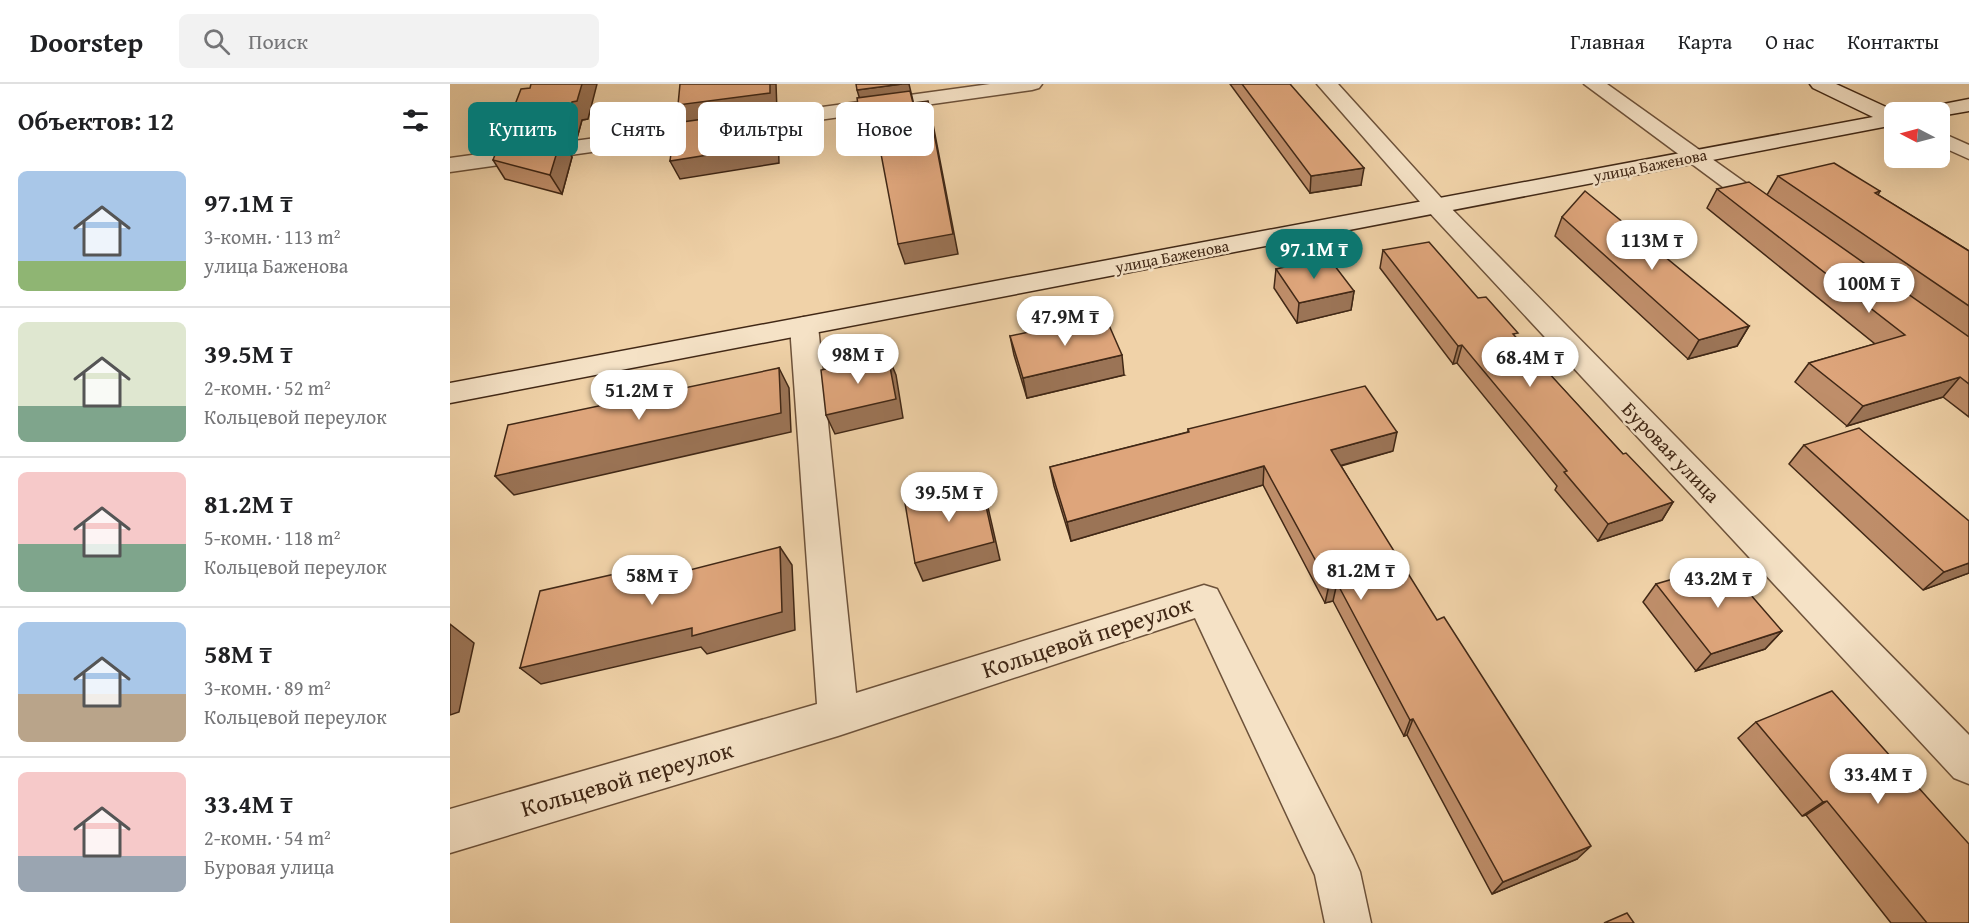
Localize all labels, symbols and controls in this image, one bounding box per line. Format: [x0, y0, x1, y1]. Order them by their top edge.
search box [179, 14, 599, 68]
text: Doorstep [30, 21, 143, 62]
icon: search [200, 25, 233, 58]
text: Поиск [248, 25, 308, 57]
text: Главная [1570, 26, 1645, 57]
text: Карта [1678, 26, 1732, 57]
text: О нас [1765, 26, 1814, 57]
text: Контакты [1847, 26, 1939, 57]
text: Объектов: 12 [18, 101, 174, 140]
chip: Купить [468, 102, 578, 156]
chip: Снять [590, 102, 686, 156]
chip: Фильтры [698, 102, 824, 156]
chip: Новое [836, 102, 934, 156]
north arrow [1884, 102, 1950, 168]
map controls [1884, 102, 1950, 168]
icon: filters [399, 104, 432, 137]
street label: улица Баженова [1590, 142, 1709, 188]
text: 97.1M ₸ [204, 183, 293, 222]
icon: home [66, 195, 138, 267]
pin: 113M ₸ [1603, 220, 1701, 271]
text: 3-комн. · 113 m² [204, 222, 340, 251]
text: 113M ₸ [1620, 225, 1684, 254]
pin: 97.1M ₸ [1259, 229, 1369, 280]
street label: улица Баженова [1112, 233, 1231, 279]
text: 97.1M ₸ [1280, 234, 1348, 263]
text: улица Баженова [204, 251, 348, 280]
pin: 100M ₸ [1820, 263, 1918, 314]
text: 100M ₸ [1837, 268, 1901, 297]
pin: 47.9M ₸ [1010, 296, 1120, 347]
text: 47.9M ₸ [1031, 301, 1099, 330]
text: 39.5M ₸ [204, 334, 293, 373]
pin: 98M ₸ [816, 334, 900, 385]
pin: 68.4M ₸ [1475, 337, 1585, 388]
text: 98M ₸ [832, 339, 884, 368]
text: 68.4M ₸ [1496, 342, 1564, 371]
icon: home [66, 346, 138, 418]
pin: 51.2M ₸ [584, 370, 694, 421]
text: 2-комн. · 52 m² [204, 373, 331, 402]
text: 51.2M ₸ [605, 375, 673, 404]
street label: Буровая улица [1616, 395, 1727, 509]
text: Кольцевой переулок [204, 402, 387, 431]
pin: 39.5M ₸ [894, 472, 1004, 523]
text: 39.5M ₸ [915, 477, 983, 506]
text: 81.2M ₸ [204, 484, 293, 523]
icon: home [66, 496, 138, 568]
text: 5-комн. · 118 m² [204, 523, 340, 552]
pin: 81.2M ₸ [1306, 550, 1416, 601]
text: Кольцевой переулок [204, 552, 387, 581]
pin: 58M ₸ [610, 555, 694, 606]
text: 81.2M ₸ [1327, 555, 1395, 584]
pin: 43.2M ₸ [1663, 558, 1773, 609]
text: 58M ₸ [626, 560, 678, 589]
text: 43.2M ₸ [1684, 563, 1752, 592]
street label: Кольцевой переулок [977, 586, 1197, 687]
text: 58M ₸ [204, 634, 273, 673]
icon: home [66, 646, 138, 718]
text: 3-комн. · 89 m² [204, 673, 331, 702]
text: Кольцевой переулок [204, 702, 387, 731]
street label: Кольцевой переулок [517, 731, 737, 826]
pin: 33.4M ₸ [1823, 754, 1933, 805]
text: 33.4M ₸ [1844, 759, 1912, 788]
text: 33.4M ₸ [204, 784, 293, 823]
icon: home [66, 796, 138, 868]
text: 2-комн. · 54 m² [204, 823, 331, 852]
text: Буровая улица [204, 852, 334, 881]

